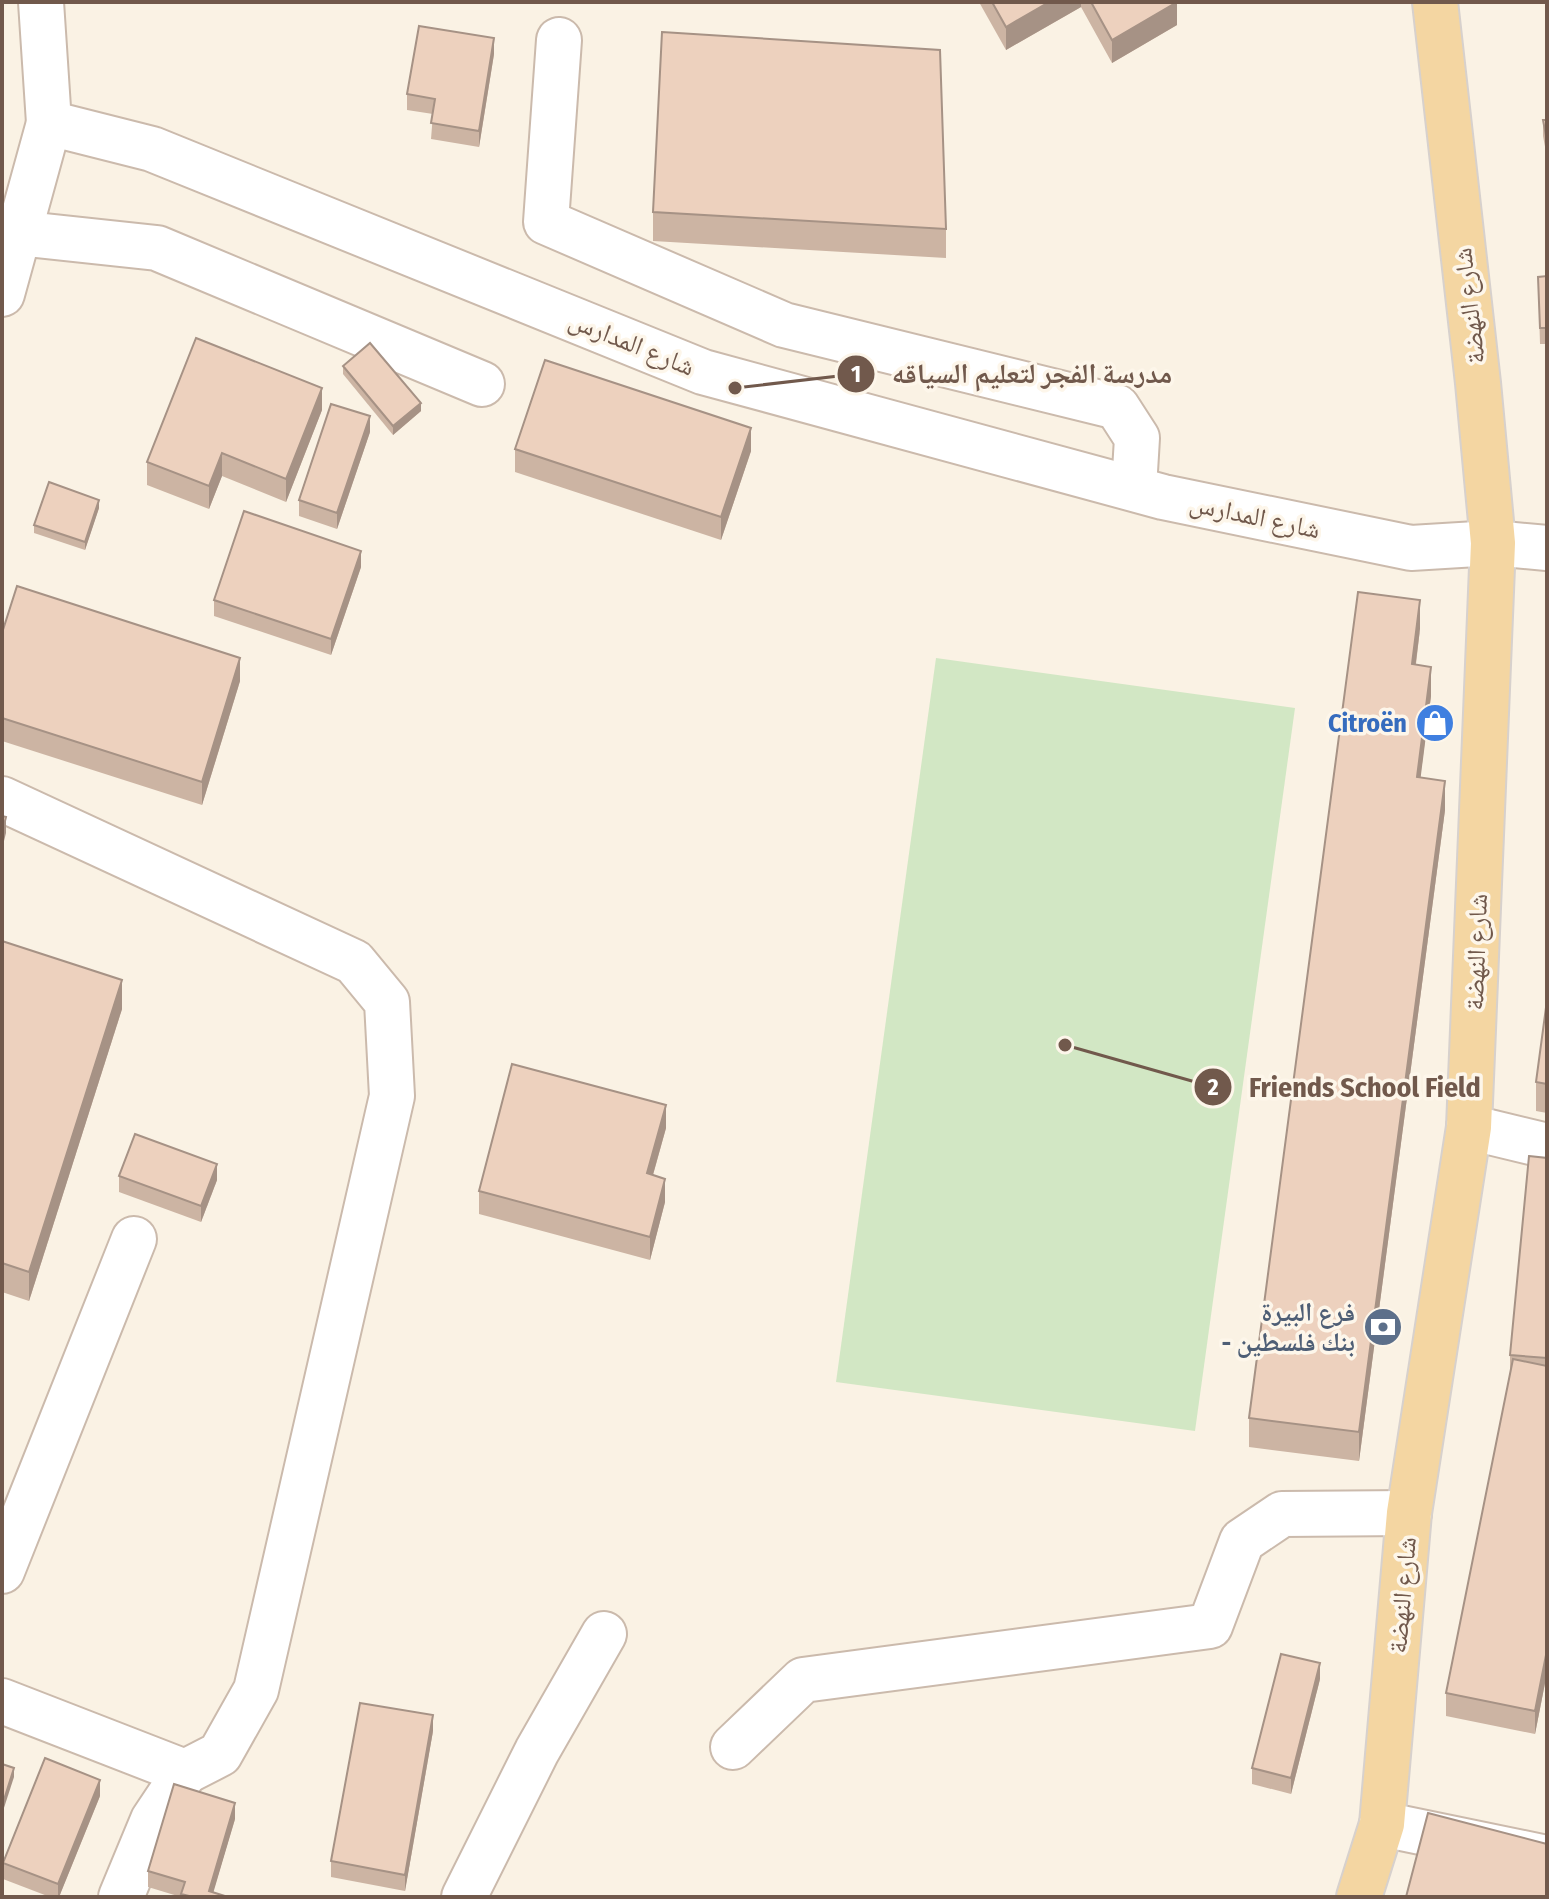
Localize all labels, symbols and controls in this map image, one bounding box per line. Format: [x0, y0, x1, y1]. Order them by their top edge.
street label: شارع النهضة [1447, 246, 1492, 366]
street label: شارع المدارس [564, 304, 699, 383]
callout: مدرسة الفجر لتعليم السياقه [836, 348, 1189, 400]
text: مدرسة الفجر لتعليم السياقه [892, 357, 1172, 392]
text: 1 [851, 360, 861, 388]
street label: شارع المدارس [1187, 488, 1323, 545]
shop icon: Citroën [1414, 702, 1456, 744]
place label: Citroën [1328, 708, 1407, 739]
street label: شارع النهضة [1459, 893, 1494, 1011]
callout: Friends School Field [1193, 1061, 1497, 1113]
text: Friends School Field [1249, 1071, 1481, 1104]
text: 2 [1206, 1073, 1219, 1101]
place label: فرع البيرة - بنك فلسطين [1221, 1297, 1355, 1358]
bank icon: فرع البيرة - بنك فلسطين [1362, 1306, 1404, 1348]
street label: شارع النهضة [1382, 1536, 1423, 1655]

